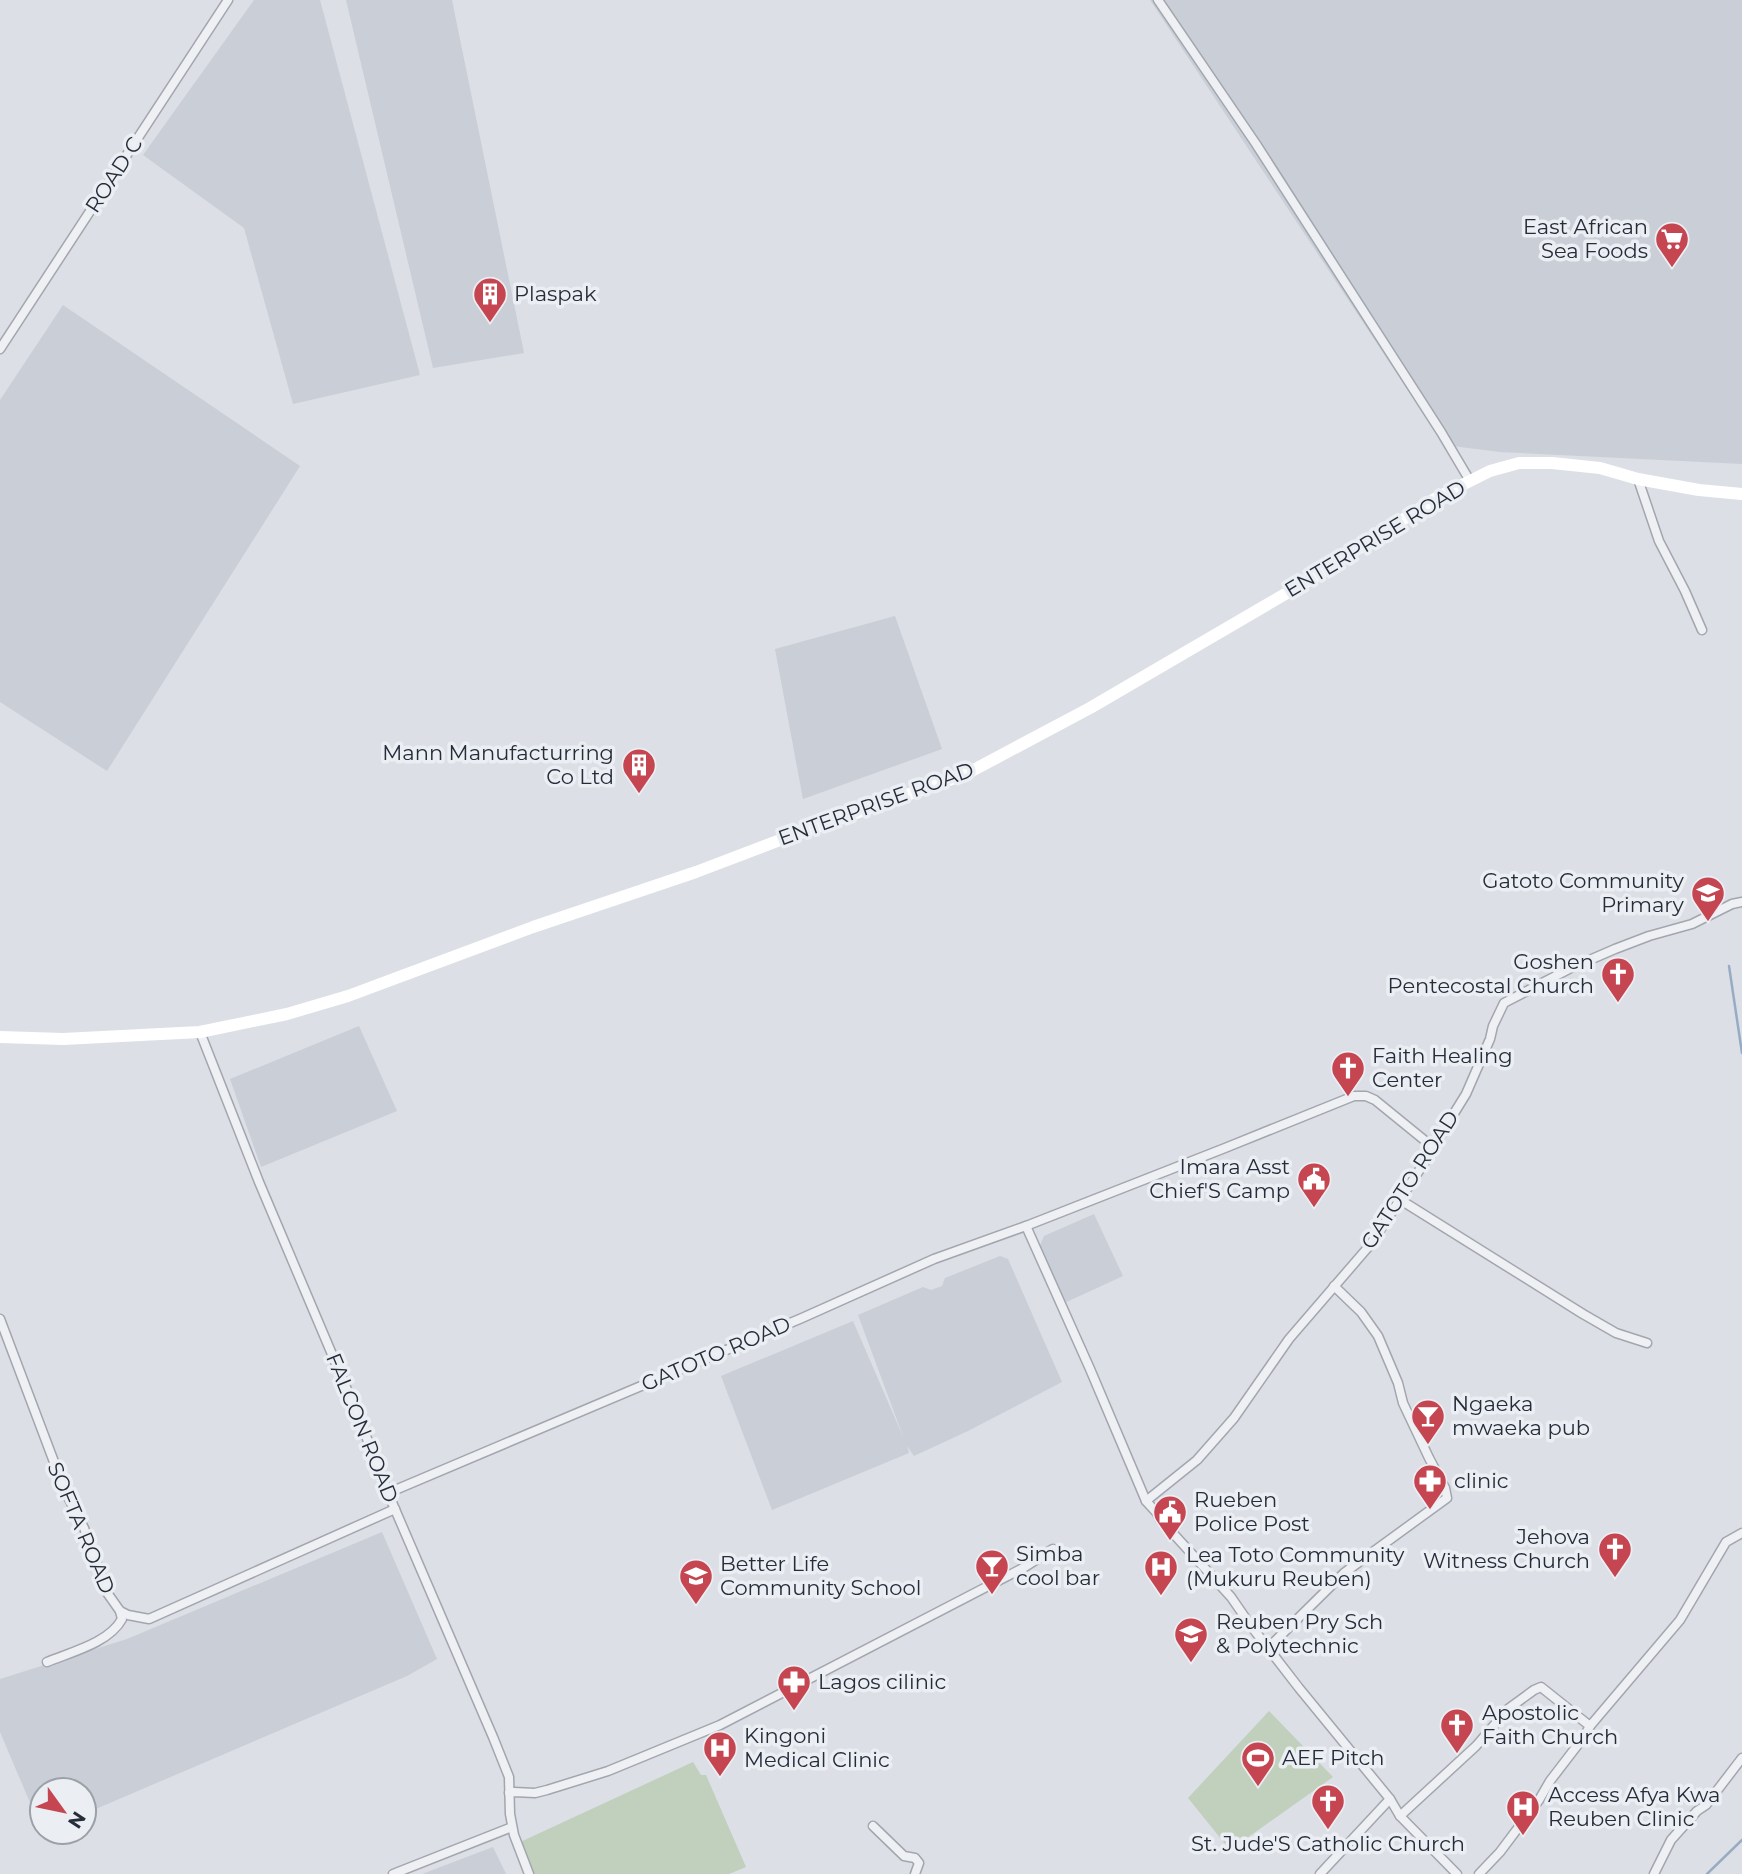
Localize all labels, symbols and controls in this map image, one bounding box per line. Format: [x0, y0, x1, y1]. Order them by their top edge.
street label: ROAD C [80, 132, 147, 217]
place label: East African Sea Foods [1523, 214, 1648, 263]
supermarket icon: East African Sea Foods [1653, 220, 1691, 269]
building icon: Plaspak [471, 275, 509, 324]
place label: Plaspak [514, 281, 597, 306]
street label: ENTERPRISE ROAD [1280, 475, 1470, 602]
place label: Mann Manufacturring Co Ltd [382, 740, 614, 789]
building icon: Mann Manufacturring Co Ltd [620, 746, 658, 795]
street label: ENTERPRISE ROAD [775, 757, 977, 851]
place label: Gatoto Community Primary [1482, 868, 1685, 917]
school or university icon: Gatoto Community Primary [1689, 874, 1727, 923]
place label: Goshen Pentecostal Church [1388, 949, 1594, 998]
church icon: Goshen Pentecostal Church [1599, 955, 1637, 1004]
place label: Faith Healing Center [1372, 1043, 1513, 1092]
church icon: Faith Healing Center [1329, 1049, 1367, 1098]
street label: GATOTO ROAD [1356, 1106, 1464, 1254]
place label: Imara Asst Chief'S Camp [1149, 1154, 1290, 1203]
public building icon: Imara Asst Chief'S Camp [1295, 1160, 1333, 1209]
street label: GATOTO ROAD [637, 1311, 794, 1396]
street label: FALCON ROAD [321, 1349, 404, 1506]
place label: Ngaeka mwaeka pub [1452, 1391, 1590, 1440]
bar icon: Ngaeka mwaeka pub [1409, 1397, 1447, 1446]
street label: SOFTA ROAD [42, 1458, 120, 1597]
pharmacy icon: clinic [1411, 1462, 1449, 1511]
place label: clinic [1454, 1468, 1509, 1493]
place label: Rueben Police Post [1194, 1487, 1310, 1536]
public building icon: Rueben Police Post [1151, 1493, 1189, 1542]
place label: Jehova Witness Church [1423, 1524, 1590, 1573]
church icon: Jehova Witness Church [1596, 1530, 1634, 1579]
place label: Simba cool bar [1016, 1541, 1100, 1590]
place label: Lea Toto Community (Mukuru Reuben) [1186, 1542, 1405, 1591]
bar icon: Simba cool bar [973, 1547, 1011, 1596]
hospital icon: Lea Toto Community (Mukuru Reuben) [1142, 1548, 1180, 1597]
place label: Better Life Community School [720, 1551, 921, 1600]
school or university icon: Better Life Community School [677, 1557, 715, 1606]
place label: Reuben Pry Sch & Polytechnic [1216, 1609, 1383, 1658]
school or university icon: Reuben Pry Sch & Polytechnic [1172, 1615, 1210, 1664]
pharmacy icon: Lagos cilinic [775, 1663, 813, 1712]
place label: Lagos cilinic [818, 1669, 946, 1694]
place label: Apostolic Faith Church [1482, 1700, 1618, 1749]
church icon: Apostolic Faith Church [1438, 1706, 1476, 1755]
place label: Kingoni Medical Clinic [744, 1723, 890, 1772]
hospital icon: Kingoni Medical Clinic [701, 1729, 739, 1778]
sports icon: AEF Pitch [1239, 1739, 1277, 1788]
place label: AEF Pitch [1282, 1745, 1384, 1770]
north arrow [28, 1776, 98, 1846]
church icon: St. Jude'S Catholic Church [1309, 1782, 1347, 1831]
place label: Access Afya Kwa Reuben Clinic [1548, 1782, 1720, 1831]
hospital icon: Access Afya Kwa Reuben Clinic [1504, 1788, 1542, 1837]
text: N [63, 1807, 91, 1833]
place label: St. Jude'S Catholic Church [1191, 1831, 1465, 1856]

